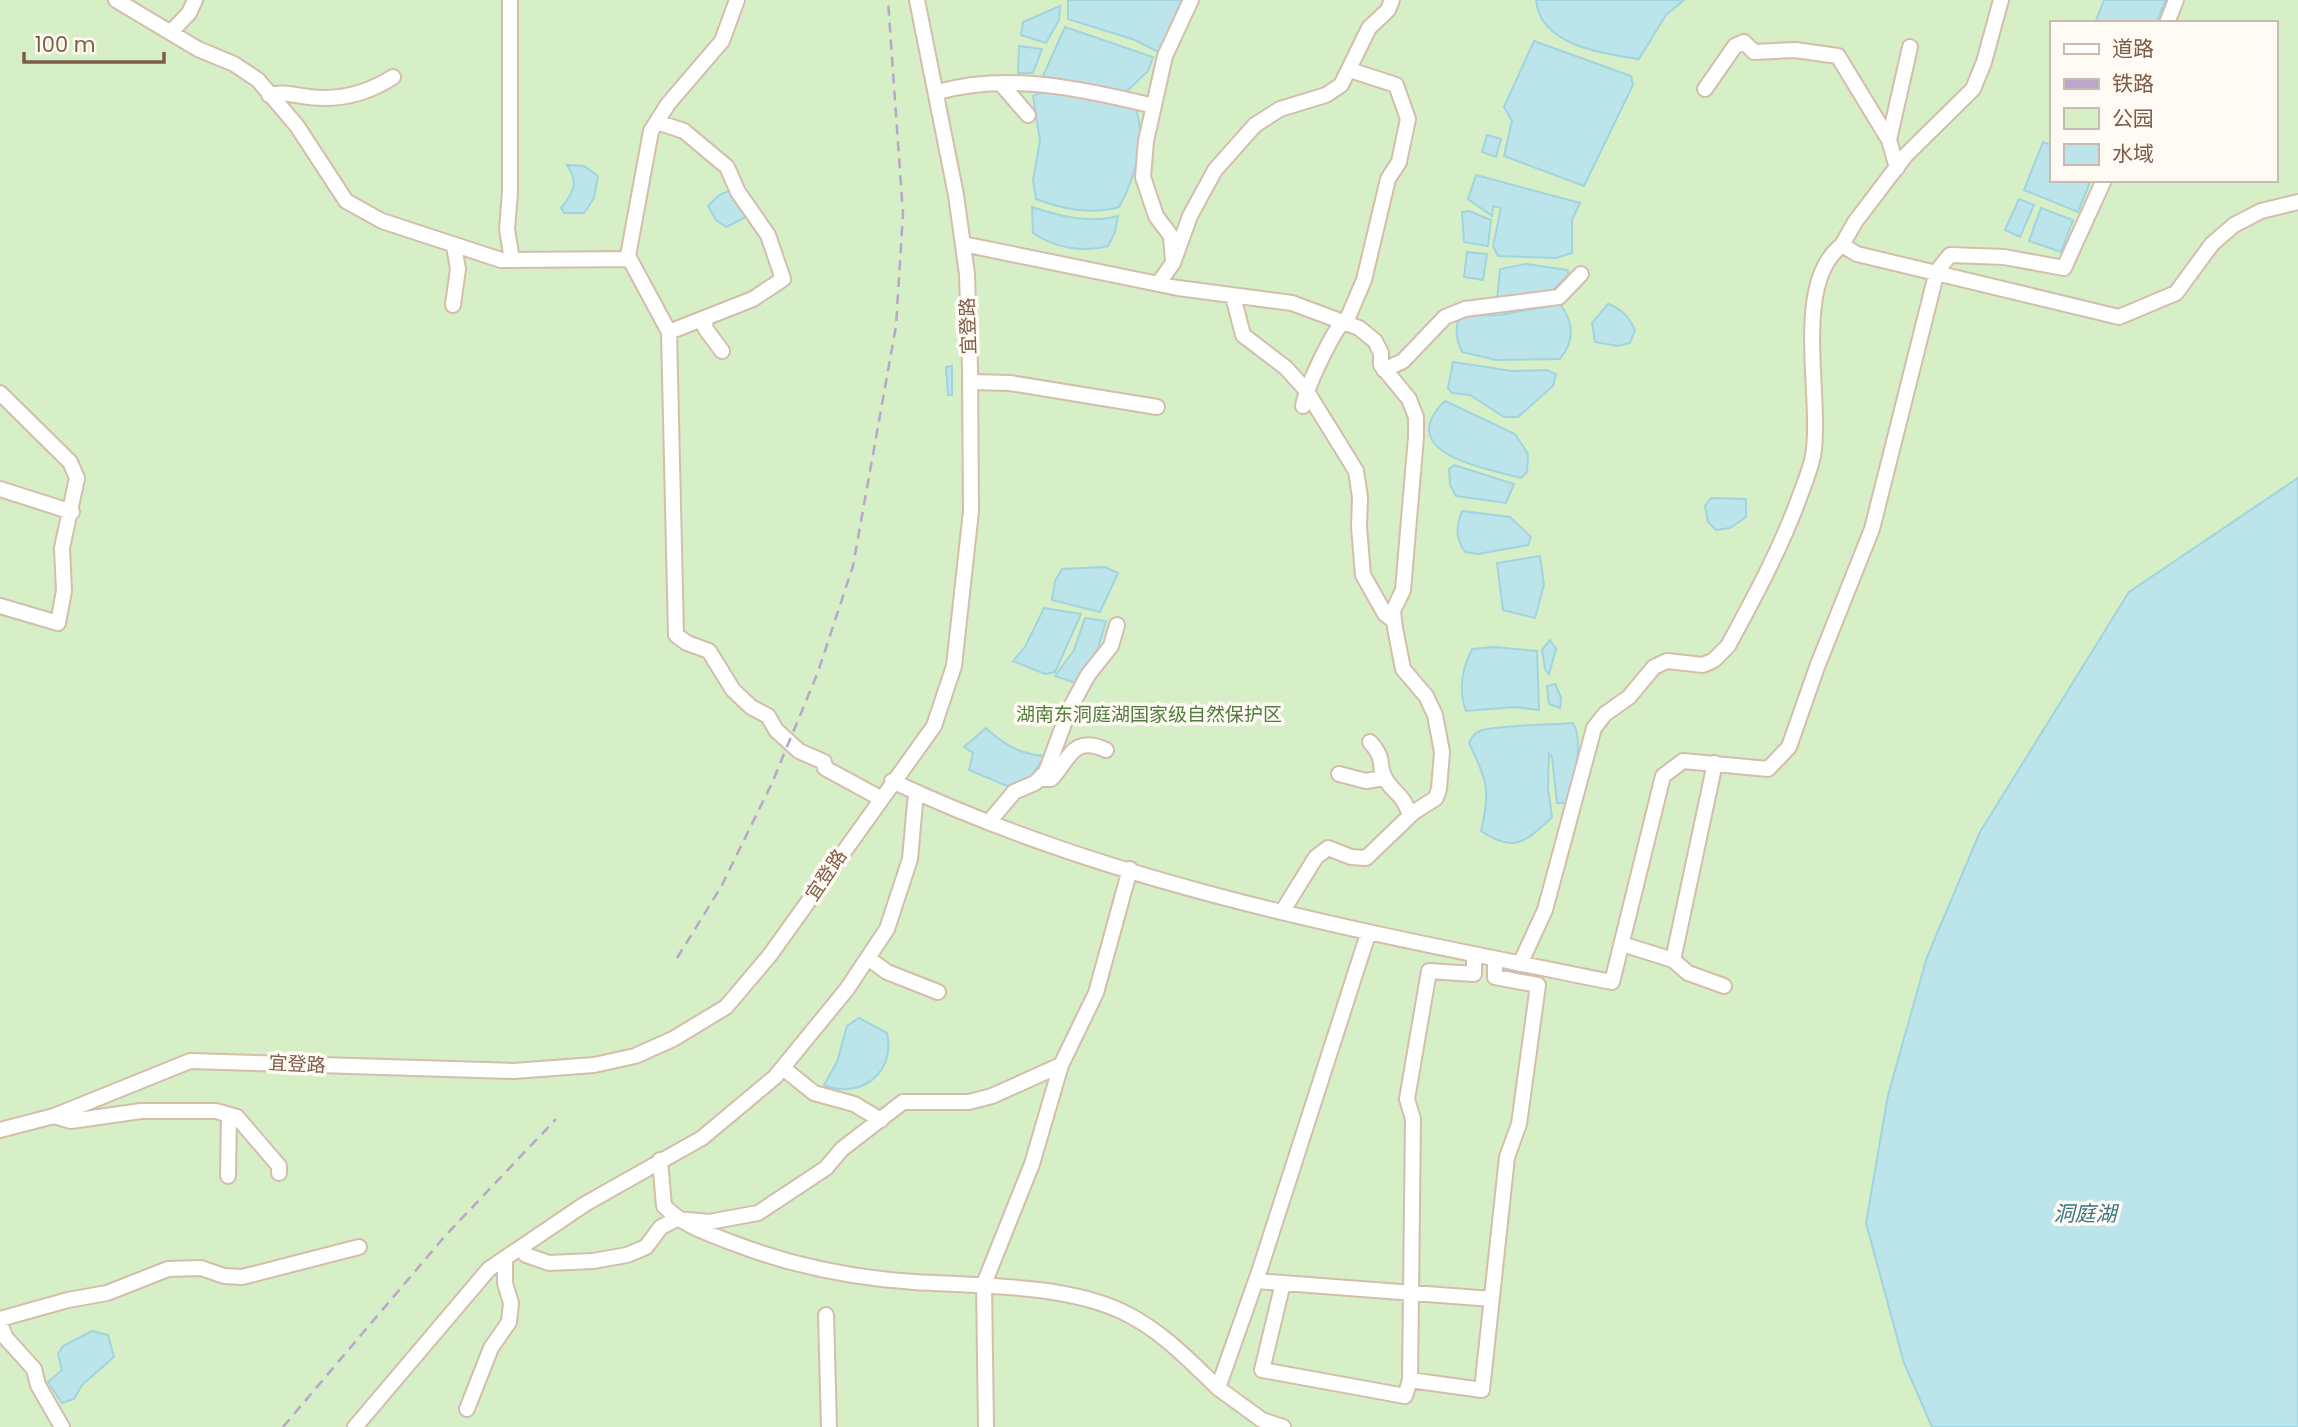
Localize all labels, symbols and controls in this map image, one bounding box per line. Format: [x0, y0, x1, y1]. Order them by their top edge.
scale bar [24, 21, 164, 65]
legend [2050, 21, 2277, 182]
text: 100 m [35, 30, 95, 59]
text: 道路 [2112, 34, 2154, 63]
text: 铁路 [2112, 69, 2154, 98]
text: 公园 [2112, 104, 2154, 133]
text: 水域 [2112, 139, 2154, 168]
street label: 宜登路 [954, 297, 982, 355]
park label: 湖南东洞庭湖国家级自然保护区 [1016, 701, 1282, 728]
street label: 宜登路 [799, 844, 853, 906]
street label: 宜登路 [268, 1049, 326, 1079]
water label: 洞庭湖 [2054, 1199, 2119, 1228]

